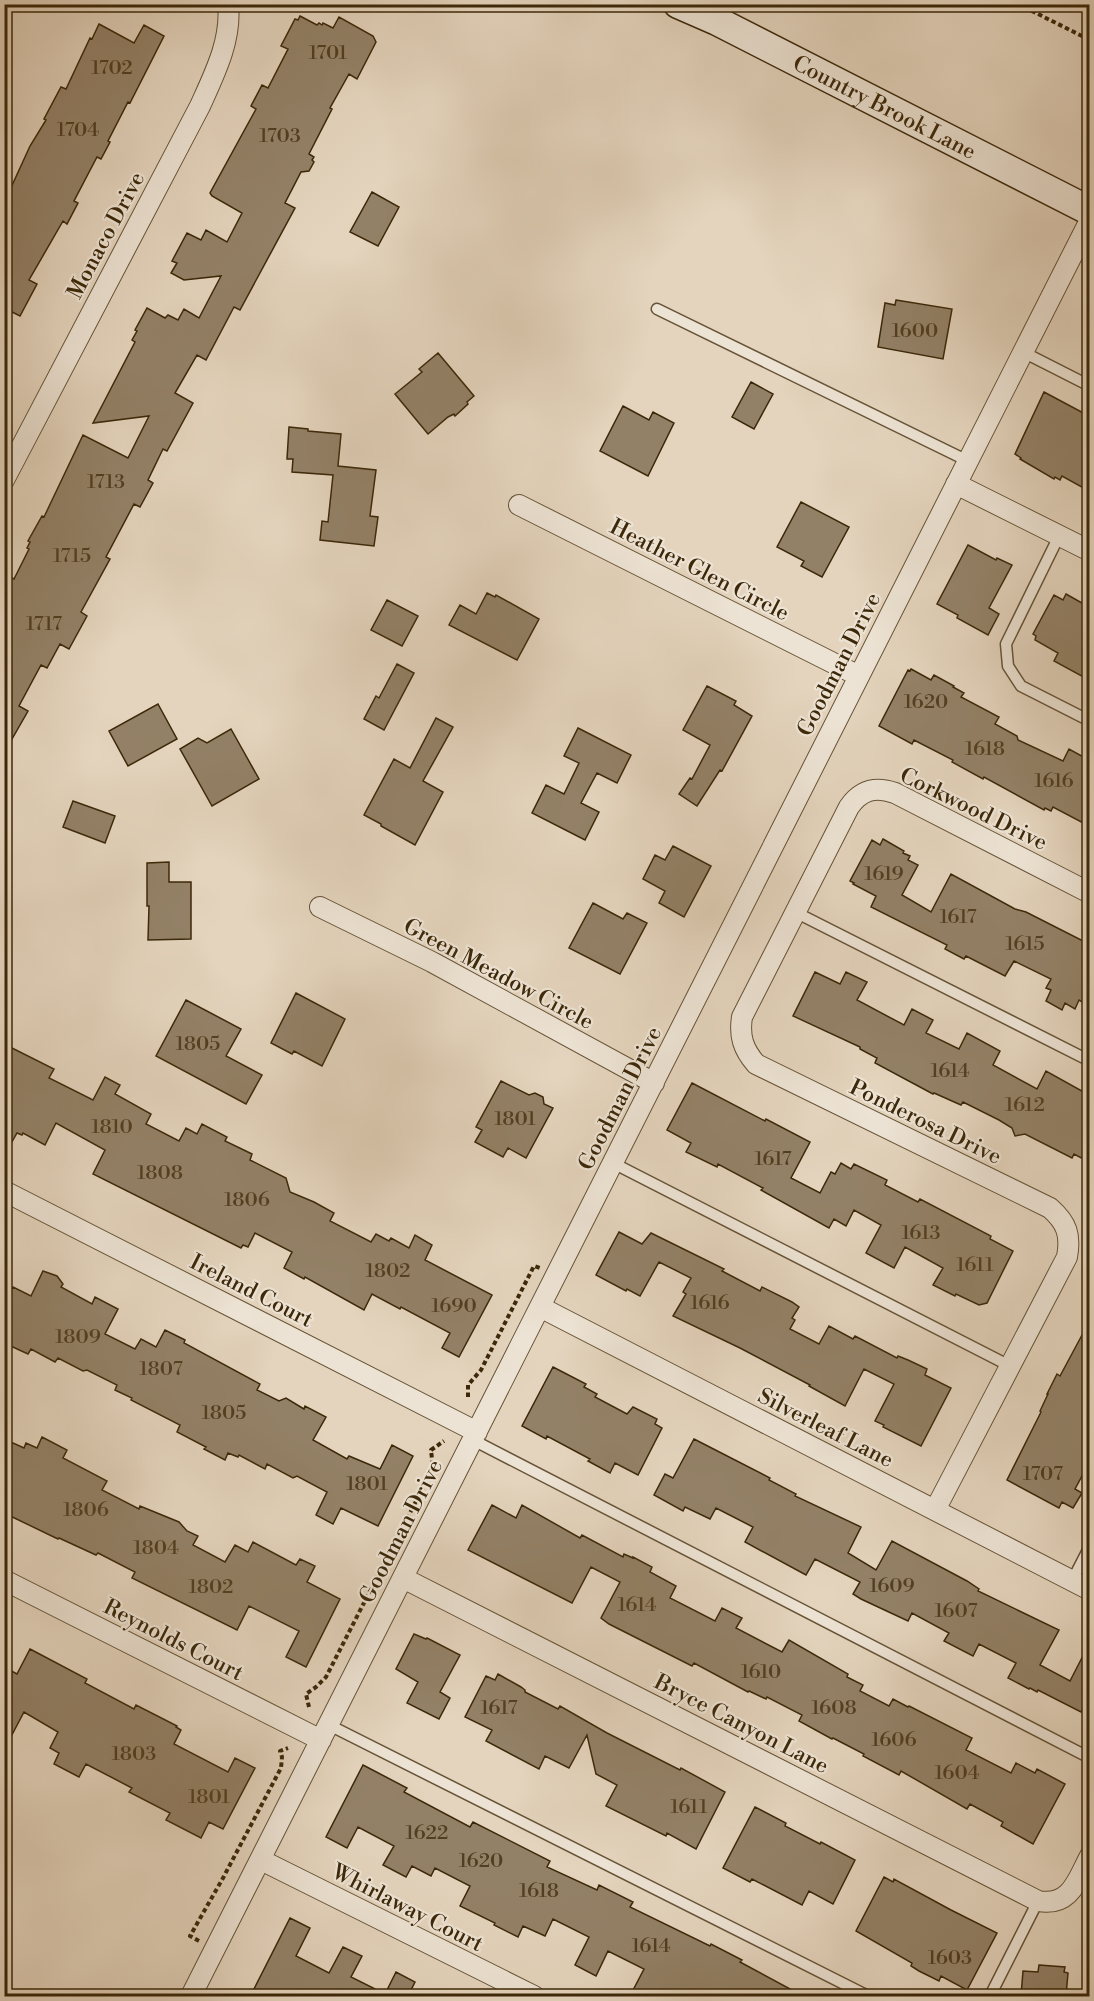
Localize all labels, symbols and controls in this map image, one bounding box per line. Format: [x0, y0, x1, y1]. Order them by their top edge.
house number: 1701 [309, 41, 348, 66]
street label: Country Brook Lane [788, 50, 980, 166]
house number: 1702 [91, 56, 133, 81]
house number: 1704 [57, 118, 99, 143]
house number: 1703 [259, 124, 301, 149]
street label: Monaco Drive [62, 168, 151, 304]
house number: 1600 [892, 319, 938, 344]
house number: 1713 [87, 470, 125, 495]
street label: Heather Glen Circle [605, 513, 794, 627]
house number: 1715 [53, 544, 91, 569]
street label: Goodman Drive [792, 588, 887, 741]
house number: 1717 [26, 612, 62, 637]
house number: 1620 [904, 690, 948, 715]
house number: 1618 [965, 737, 1005, 762]
street label: Corkwood Drive [895, 762, 1052, 857]
house number: 1616 [1034, 769, 1074, 794]
house number: 1619 [864, 862, 904, 887]
house number: 1617 [939, 905, 977, 930]
street label: Green Meadow Circle [399, 913, 598, 1036]
house number: 1615 [1005, 932, 1045, 957]
street label: Goodman Drive [573, 1022, 668, 1175]
house number: 1805 [176, 1032, 220, 1057]
house number: 1614 [930, 1059, 970, 1084]
street label: Ponderosa Drive [845, 1074, 1006, 1171]
house number: 1612 [1005, 1093, 1045, 1118]
house number: 1801 [494, 1107, 536, 1132]
house number: 1810 [91, 1115, 133, 1140]
house number: 1617 [754, 1147, 792, 1172]
house number: 1808 [137, 1161, 183, 1186]
house number: 1806 [224, 1188, 270, 1213]
house number: 1613 [901, 1221, 941, 1246]
street label: Ireland Court [185, 1249, 318, 1334]
house number: 1611 [956, 1253, 994, 1278]
house number: 1802 [366, 1259, 410, 1284]
house number: 1616 [690, 1291, 730, 1316]
house number: 1690 [431, 1294, 477, 1319]
house number: 1809 [55, 1325, 101, 1350]
house number: 1807 [139, 1357, 183, 1382]
street label: Silverleaf Lane [753, 1383, 898, 1474]
house number: 1805 [202, 1401, 246, 1426]
street label: Goodman Drive [354, 1455, 449, 1608]
house number: 1707 [1023, 1462, 1063, 1487]
house number: 1801 [346, 1472, 388, 1497]
house number: 1806 [63, 1498, 109, 1523]
house number: 1804 [133, 1536, 179, 1561]
house number: 1609 [869, 1574, 915, 1599]
house number: 1802 [189, 1575, 233, 1600]
house number: 1614 [617, 1593, 657, 1618]
street label: Reynolds Court [99, 1594, 248, 1687]
house number: 1607 [934, 1599, 978, 1624]
house number: 1610 [741, 1660, 781, 1685]
street label: Bryce Canyon Lane [649, 1668, 833, 1780]
house number: 1617 [480, 1696, 518, 1721]
house number: 1608 [811, 1696, 857, 1721]
house number: 1606 [871, 1728, 917, 1753]
house number: 1803 [112, 1742, 156, 1767]
house number: 1604 [934, 1761, 980, 1786]
house number: 1801 [188, 1785, 230, 1810]
house number: 1611 [670, 1795, 708, 1820]
house number: 1622 [406, 1821, 448, 1846]
house number: 1620 [459, 1849, 503, 1874]
street label: Whirlaway Court [326, 1858, 488, 1958]
house number: 1618 [519, 1879, 559, 1904]
house number: 1614 [631, 1934, 671, 1959]
house number: 1603 [928, 1946, 972, 1971]

